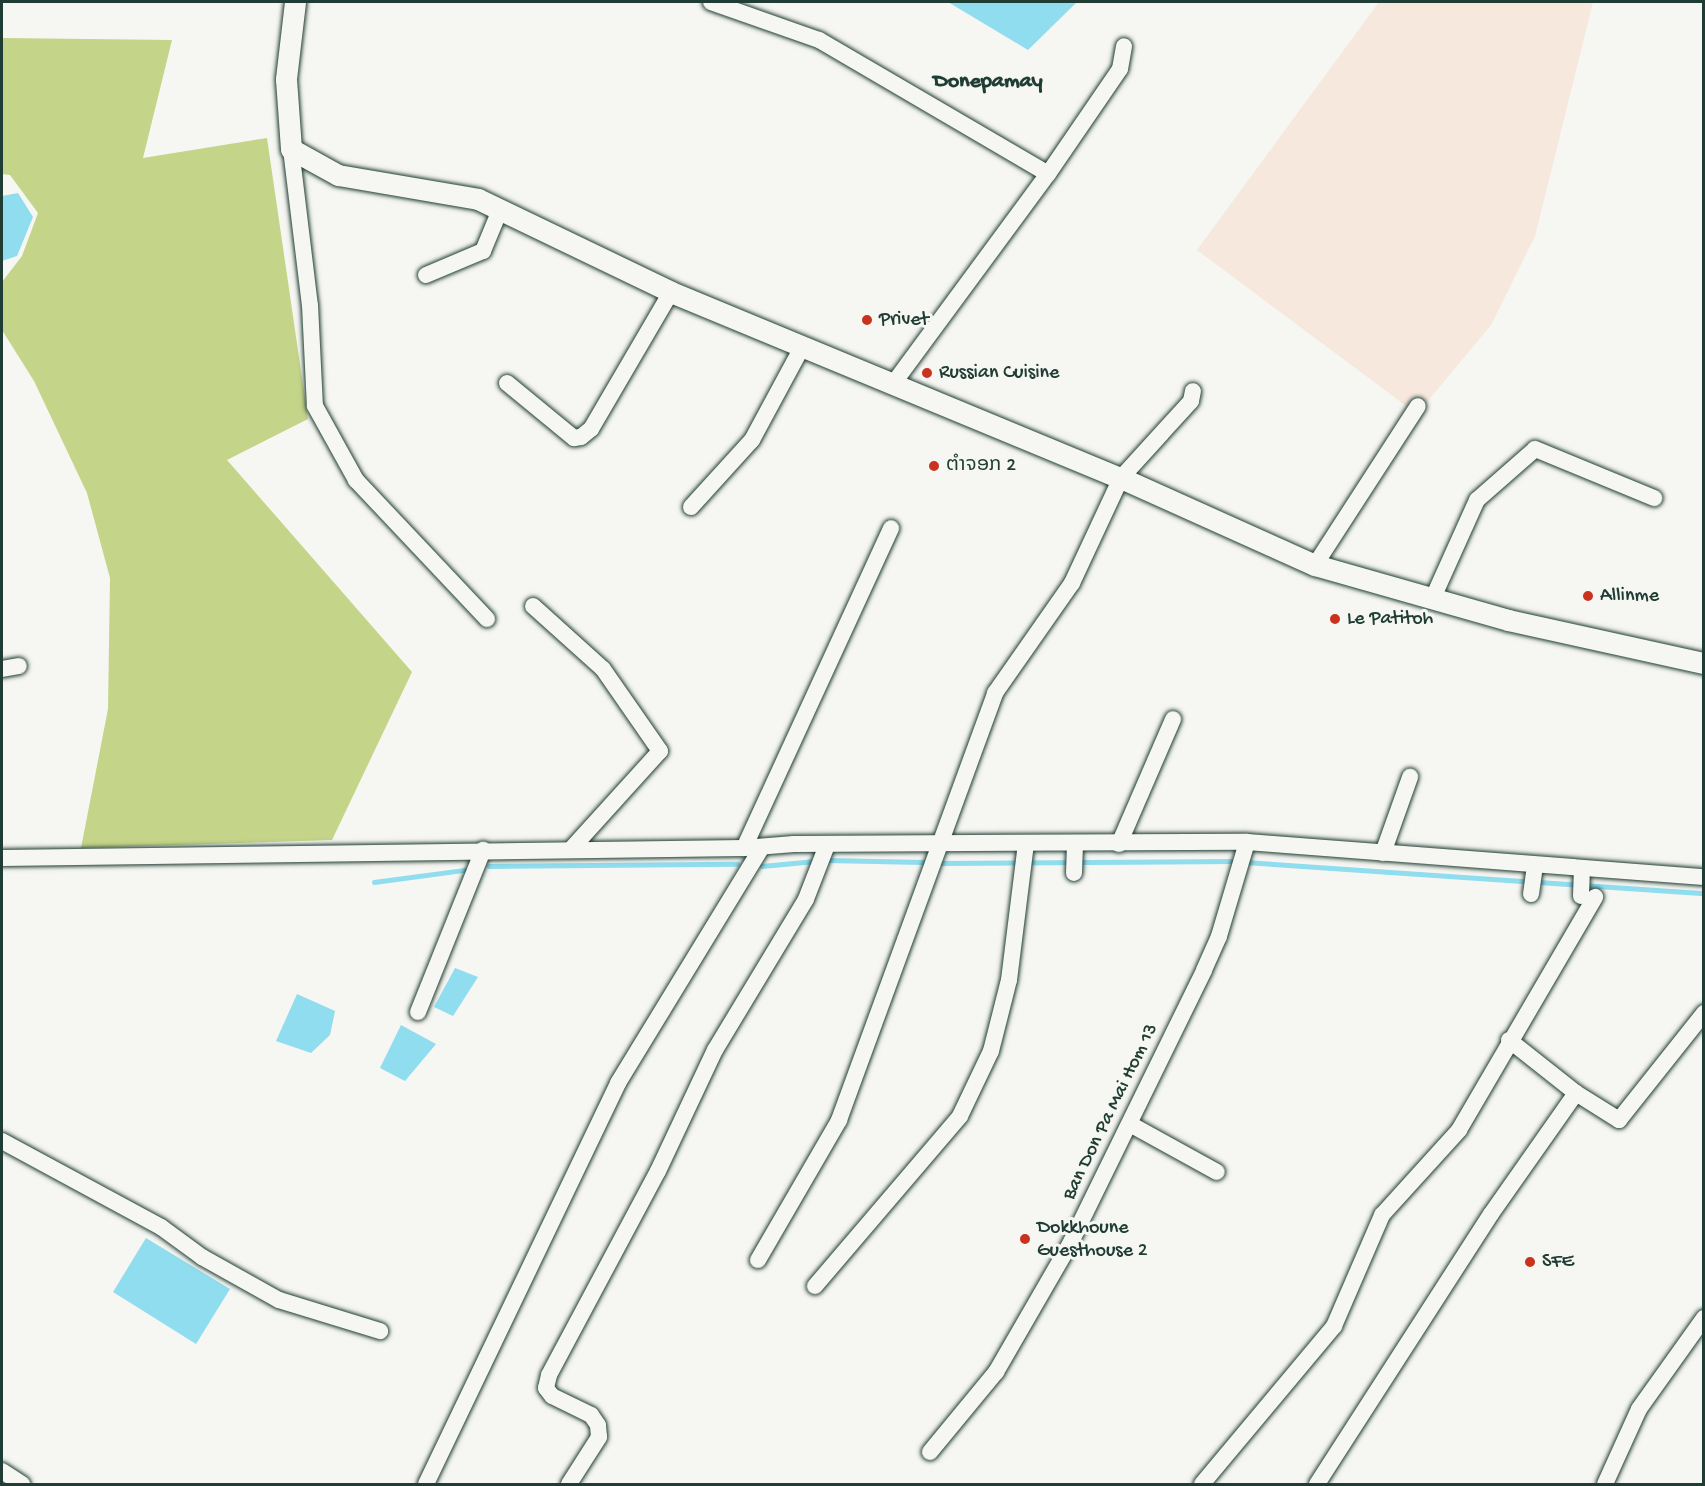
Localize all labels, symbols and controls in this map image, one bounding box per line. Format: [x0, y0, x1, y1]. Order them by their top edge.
district label: Donepamay [933, 70, 1043, 96]
place label: Privet [879, 308, 929, 332]
marker: Privet [860, 313, 874, 327]
place label: Russian Cuisine [939, 361, 1059, 385]
marker: Russian Cuisine [920, 366, 934, 380]
place label: ຕຳຈອກ 2 [946, 454, 1016, 478]
marker: ຕຳຈອກ 2 [927, 459, 941, 473]
place label: Allinme [1600, 584, 1659, 608]
marker: Allinme [1581, 589, 1595, 603]
place label: Le Patitoh [1347, 607, 1433, 631]
marker: Le Patitoh [1328, 612, 1342, 626]
street label: Ban Don Pa Mai Hom 13 [1058, 1020, 1164, 1204]
place label: Dokkhoune Guesthouse 2 [1037, 1216, 1148, 1263]
marker: Dokkhoune Guesthouse 2 [1018, 1232, 1032, 1246]
place label: SFE [1542, 1250, 1574, 1274]
marker: SFE [1523, 1255, 1537, 1269]

